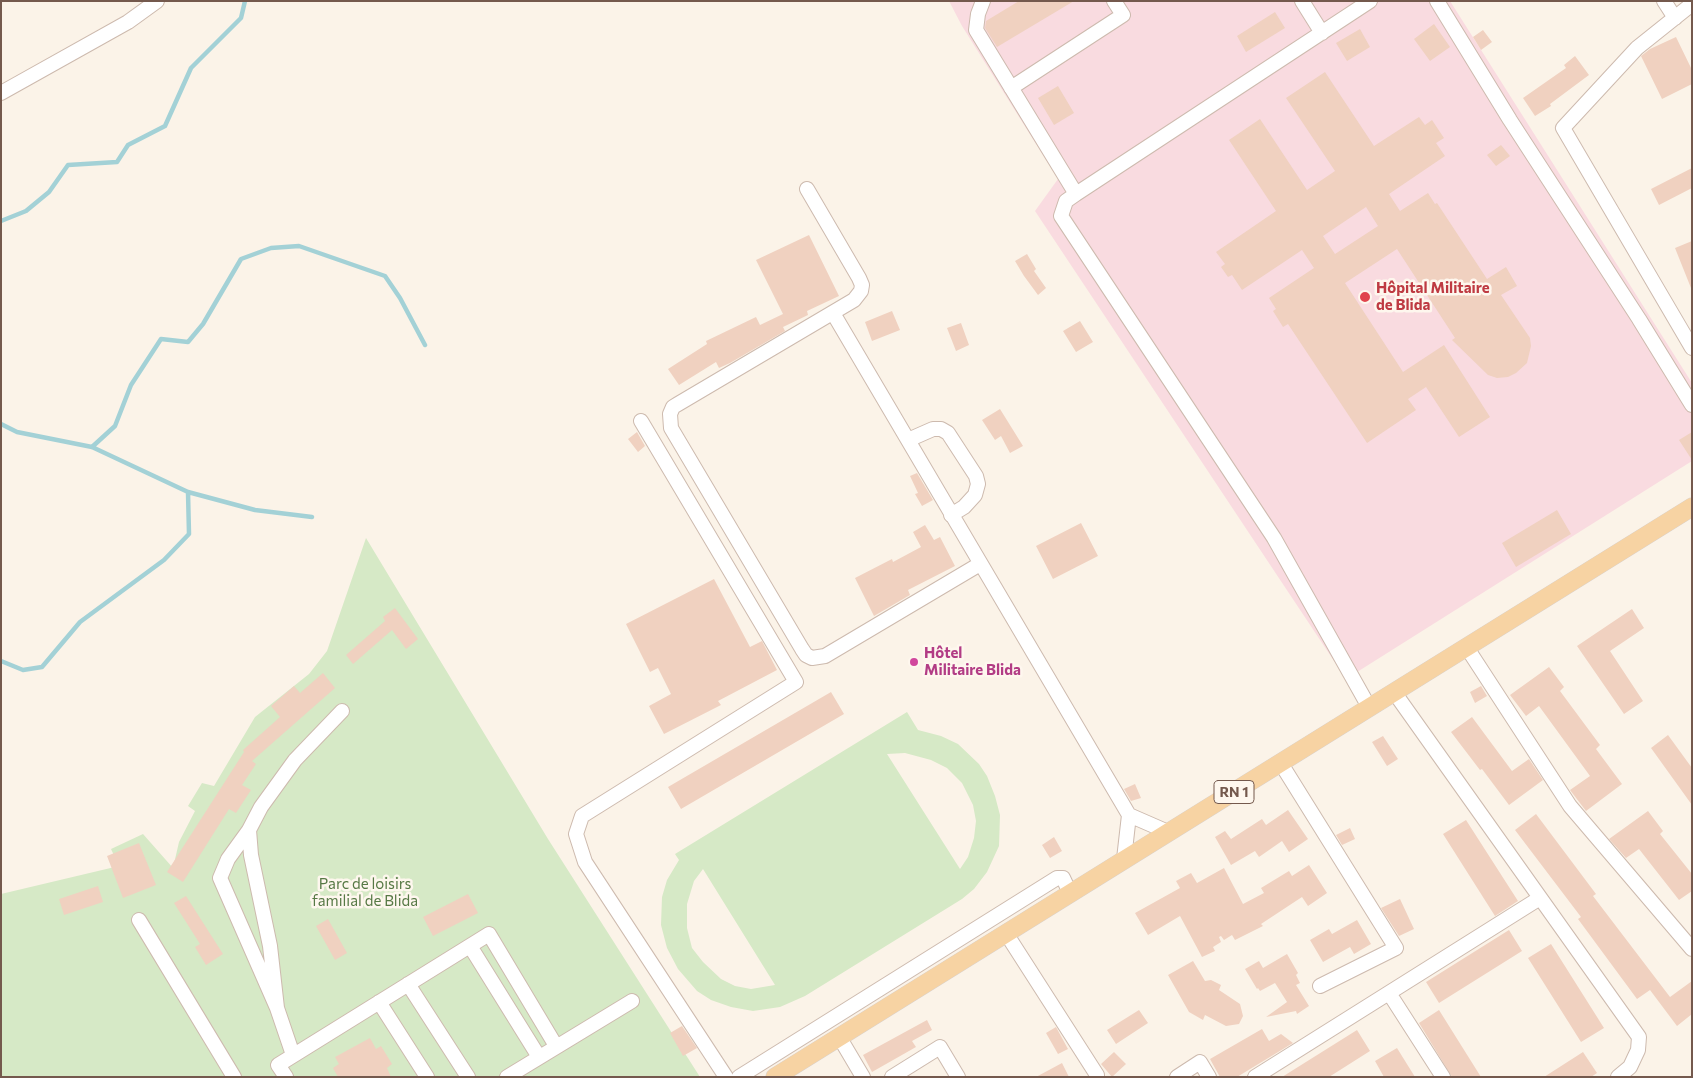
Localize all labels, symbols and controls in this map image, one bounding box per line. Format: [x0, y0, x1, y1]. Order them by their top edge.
place label: Hôpital Militaire de Blida [1376, 279, 1490, 314]
marker: Hôpital Militaire de Blida [1358, 290, 1372, 304]
place label: Hôtel Militaire Blida [924, 644, 1021, 679]
marker: Hôtel Militaire Blida [908, 656, 920, 668]
road number: RN 1 [1214, 780, 1254, 804]
park label: Parc de loisirs familial de Blida [312, 875, 418, 910]

